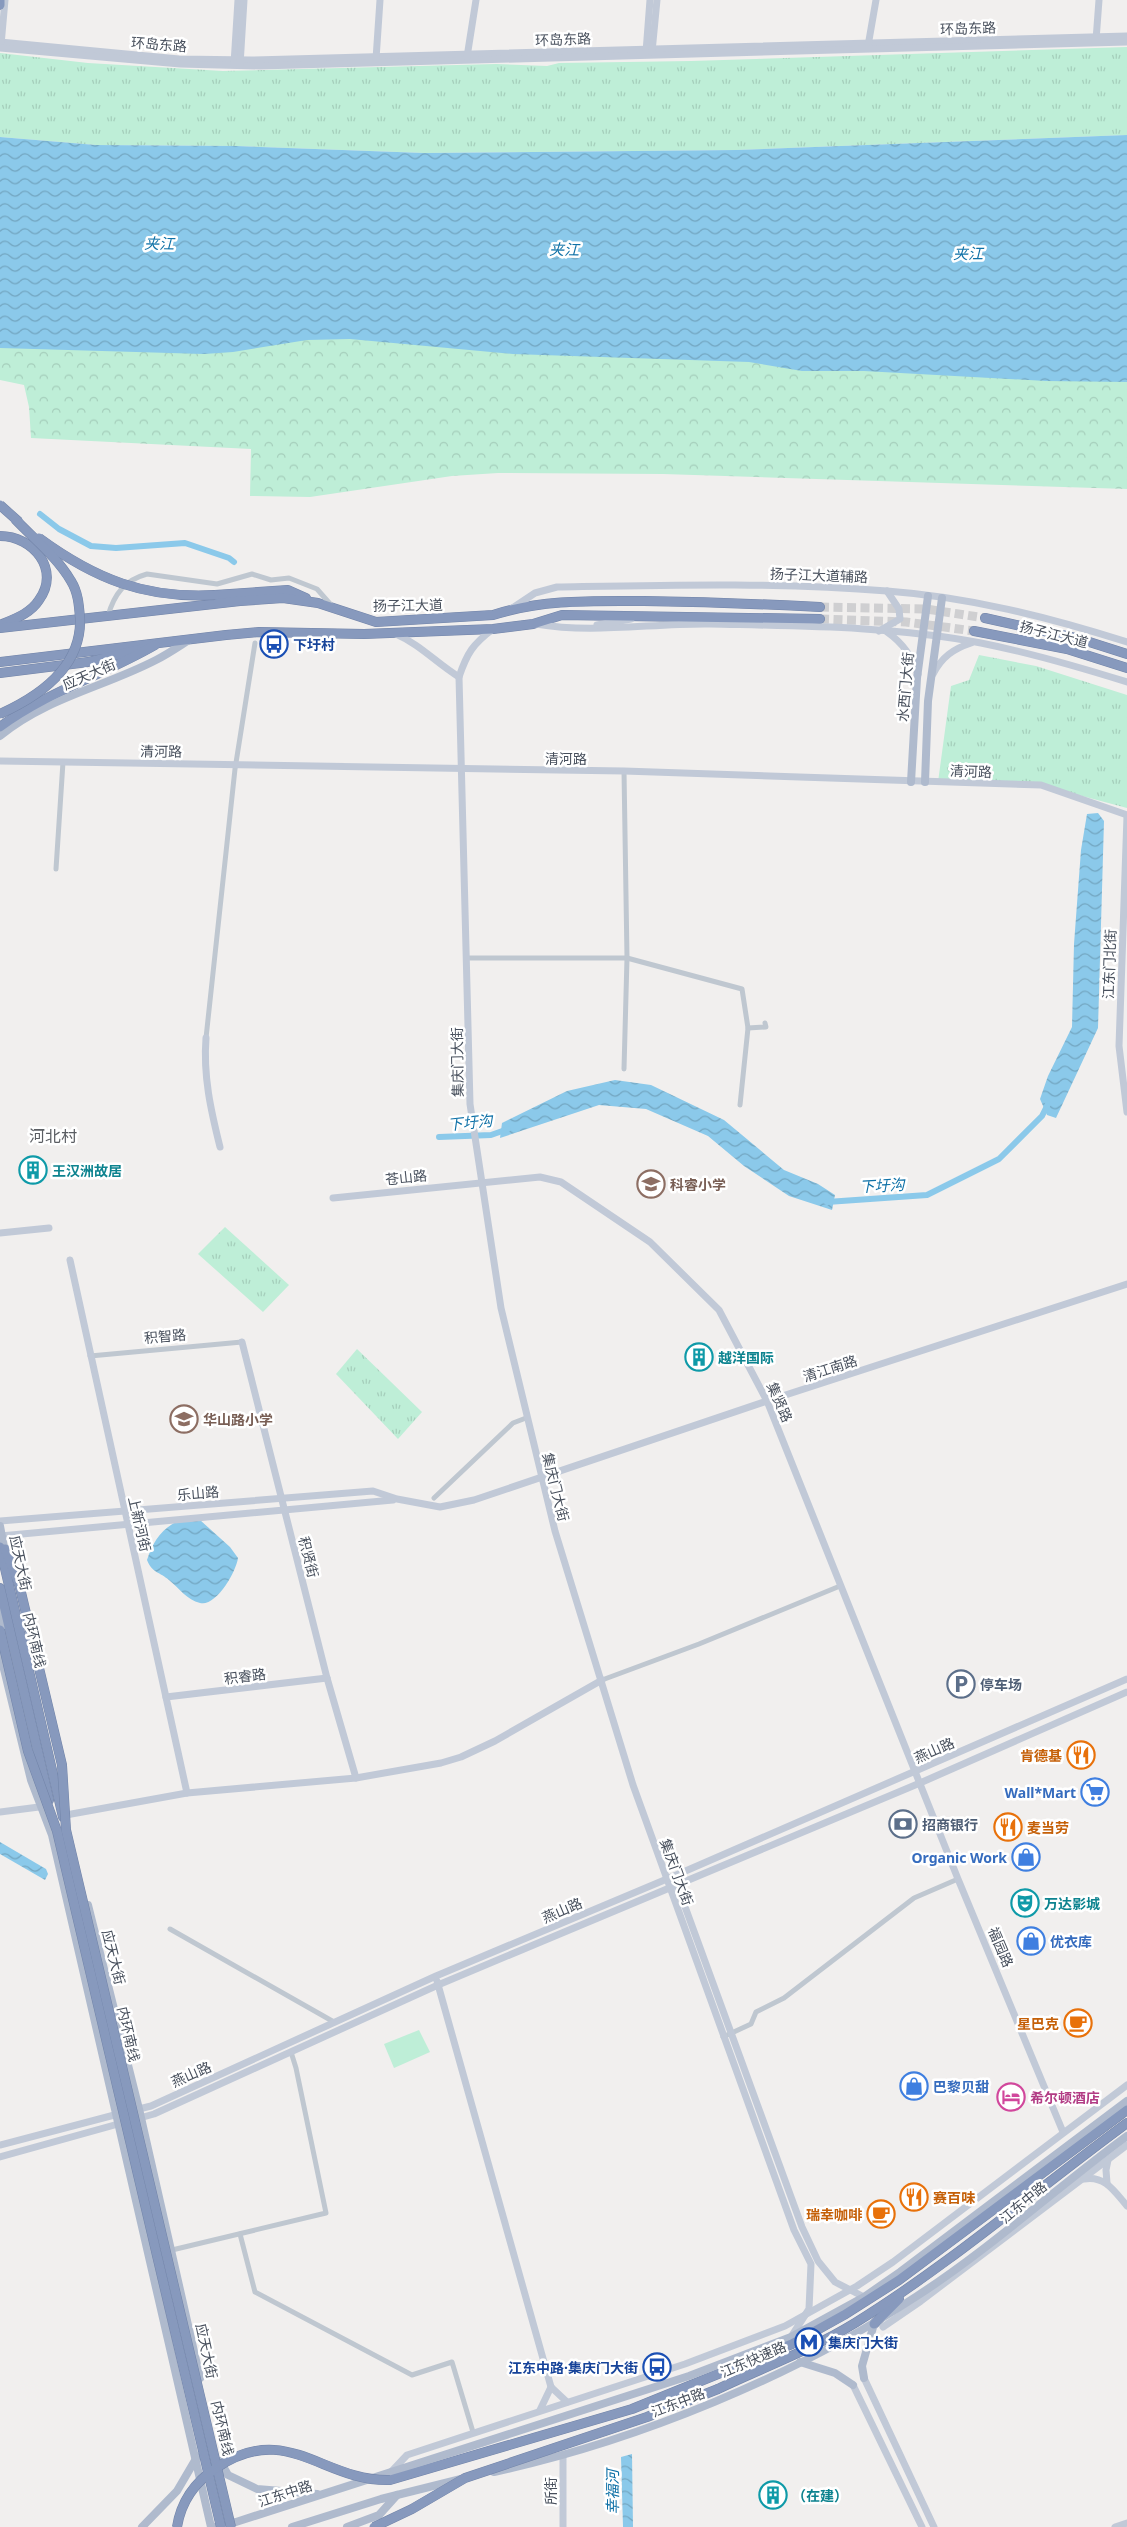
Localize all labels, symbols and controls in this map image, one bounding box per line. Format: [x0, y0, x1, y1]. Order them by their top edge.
street label: 环岛东路 [940, 18, 996, 38]
street label: 环岛东路 [535, 29, 591, 49]
street label: 环岛东路 [130, 33, 188, 55]
water label: 夹江 [144, 233, 176, 253]
water label: 夹江 [549, 239, 581, 259]
water label: 夹江 [953, 243, 985, 263]
street label: 扬子江大道辅路 [770, 564, 868, 586]
street label: 扬子江大道 [373, 595, 443, 615]
street label: 扬子江大道 [1018, 616, 1090, 652]
bus stop icon: 下圩村 [259, 629, 289, 659]
place label: 下圩村 [293, 635, 335, 654]
street label: 水西门大街 [892, 651, 918, 723]
street label: 应天大街 [60, 654, 118, 694]
street label: 清河路 [140, 741, 182, 761]
street label: 清河路 [545, 749, 587, 768]
street label: 清河路 [950, 761, 992, 781]
street label: 江东门北街 [1098, 929, 1120, 999]
street label: 集庆门大街 [447, 1027, 467, 1097]
water label: 下圩沟 [447, 1109, 495, 1134]
district label: 河北村 [29, 1125, 77, 1147]
building icon: 王汉洲故居 [18, 1155, 48, 1185]
place label: 王汉洲故居 [52, 1161, 122, 1180]
street label: 苍山路 [384, 1165, 428, 1189]
school or university icon: 科睿小学 [636, 1169, 666, 1199]
water label: 下圩沟 [859, 1174, 907, 1196]
place label: 科睿小学 [670, 1175, 726, 1194]
street label: 积智路 [143, 1325, 187, 1347]
building icon: 越洋国际 [684, 1342, 714, 1372]
place label: 越洋国际 [718, 1348, 774, 1367]
street label: 清江南路 [800, 1350, 860, 1386]
street label: 集贤路 [763, 1379, 797, 1425]
school or university icon: 华山路小学 [169, 1404, 199, 1434]
place label: 华山路小学 [203, 1410, 273, 1429]
street label: 集庆门大街 [538, 1451, 574, 1523]
street label: 乐山路 [176, 1482, 220, 1504]
street label: 上新河街 [124, 1495, 156, 1553]
street label: 应天大街 [6, 1534, 36, 1592]
street label: 积贤街 [295, 1534, 323, 1580]
street label: 内环南线 [19, 1611, 51, 1669]
street label: 积睿路 [223, 1664, 267, 1688]
parking icon: 停车场 [946, 1669, 976, 1699]
place label: 停车场 [980, 1675, 1022, 1694]
street label: 燕山路 [911, 1733, 957, 1767]
restaurant icon: 肯德基 [1066, 1740, 1096, 1770]
place label: 肯德基 [1020, 1746, 1062, 1765]
supermarket icon: Wall*Mart [1080, 1777, 1110, 1807]
place label: Wall*Mart [1005, 1783, 1076, 1802]
bank icon: 招商银行 [888, 1809, 918, 1839]
restaurant icon: 麦当劳 [993, 1812, 1023, 1842]
place label: 招商银行 [922, 1815, 978, 1834]
place label: 麦当劳 [1027, 1818, 1069, 1837]
street label: 集庆门大街 [656, 1836, 698, 1908]
shop icon: Organic Work [1011, 1842, 1041, 1872]
place label: Organic Work [911, 1848, 1007, 1867]
theatre icon: 万达影城 [1010, 1888, 1040, 1918]
street label: 燕山路 [539, 1893, 585, 1927]
place label: 万达影城 [1044, 1894, 1100, 1913]
street label: 福园路 [984, 1924, 1018, 1970]
shop icon: 优衣库 [1016, 1926, 1046, 1956]
street label: 应天大街 [98, 1928, 130, 1986]
place label: 优衣库 [1050, 1932, 1092, 1951]
street label: 内环南线 [113, 2005, 145, 2063]
cafe icon: 星巴克 [1063, 2008, 1093, 2038]
place label: 星巴克 [1017, 2014, 1059, 2033]
street label: 燕山路 [168, 2057, 214, 2091]
shop icon: 巴黎贝甜 [899, 2071, 929, 2101]
place label: 巴黎贝甜 [933, 2077, 989, 2096]
hotel icon: 希尔顿酒店 [996, 2082, 1026, 2112]
place label: 希尔顿酒店 [1030, 2088, 1100, 2107]
street label: 江东中路 [995, 2177, 1051, 2227]
restaurant icon: 赛百味 [899, 2182, 929, 2212]
place label: 赛百味 [933, 2188, 976, 2207]
cafe icon: 瑞幸咖啡 [866, 2199, 896, 2229]
place label: 瑞幸咖啡 [806, 2205, 863, 2224]
street label: 应天大街 [192, 2322, 222, 2380]
metro station icon: 集庆门大街 [794, 2327, 824, 2357]
place label: 集庆门大街 [828, 2333, 898, 2352]
street label: 江东快速路 [717, 2337, 789, 2381]
bus stop icon: 江东中路·集庆门大街 [642, 2352, 672, 2382]
place label: 江东中路·集庆门大街 [508, 2358, 638, 2377]
street label: 江东中路 [648, 2383, 708, 2421]
street label: 内环南线 [207, 2399, 239, 2457]
water label: 幸福河 [602, 2467, 622, 2515]
street label: 江东中路 [255, 2475, 315, 2511]
street label: 所街 [541, 2477, 560, 2505]
building icon: （在建） [758, 2480, 788, 2510]
place label: （在建） [792, 2486, 848, 2505]

